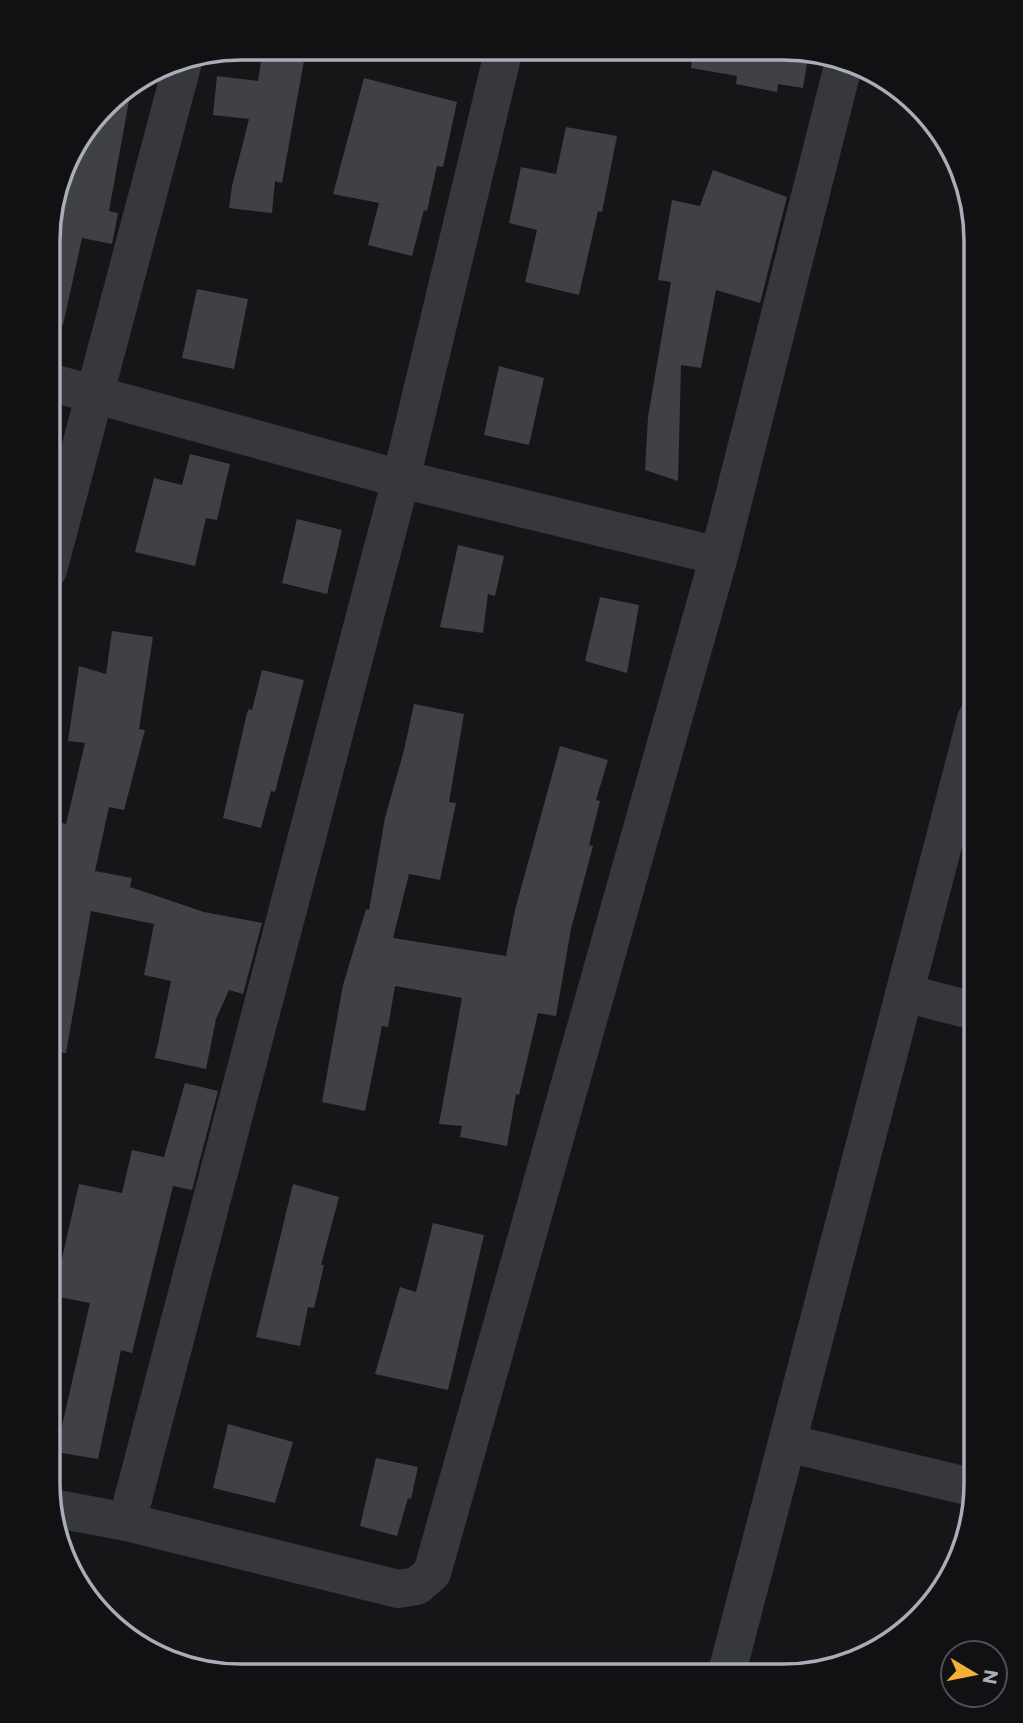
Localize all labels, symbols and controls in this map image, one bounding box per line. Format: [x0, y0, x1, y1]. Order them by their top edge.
north arrow [939, 1639, 1009, 1709]
text: N [979, 1668, 1004, 1686]

